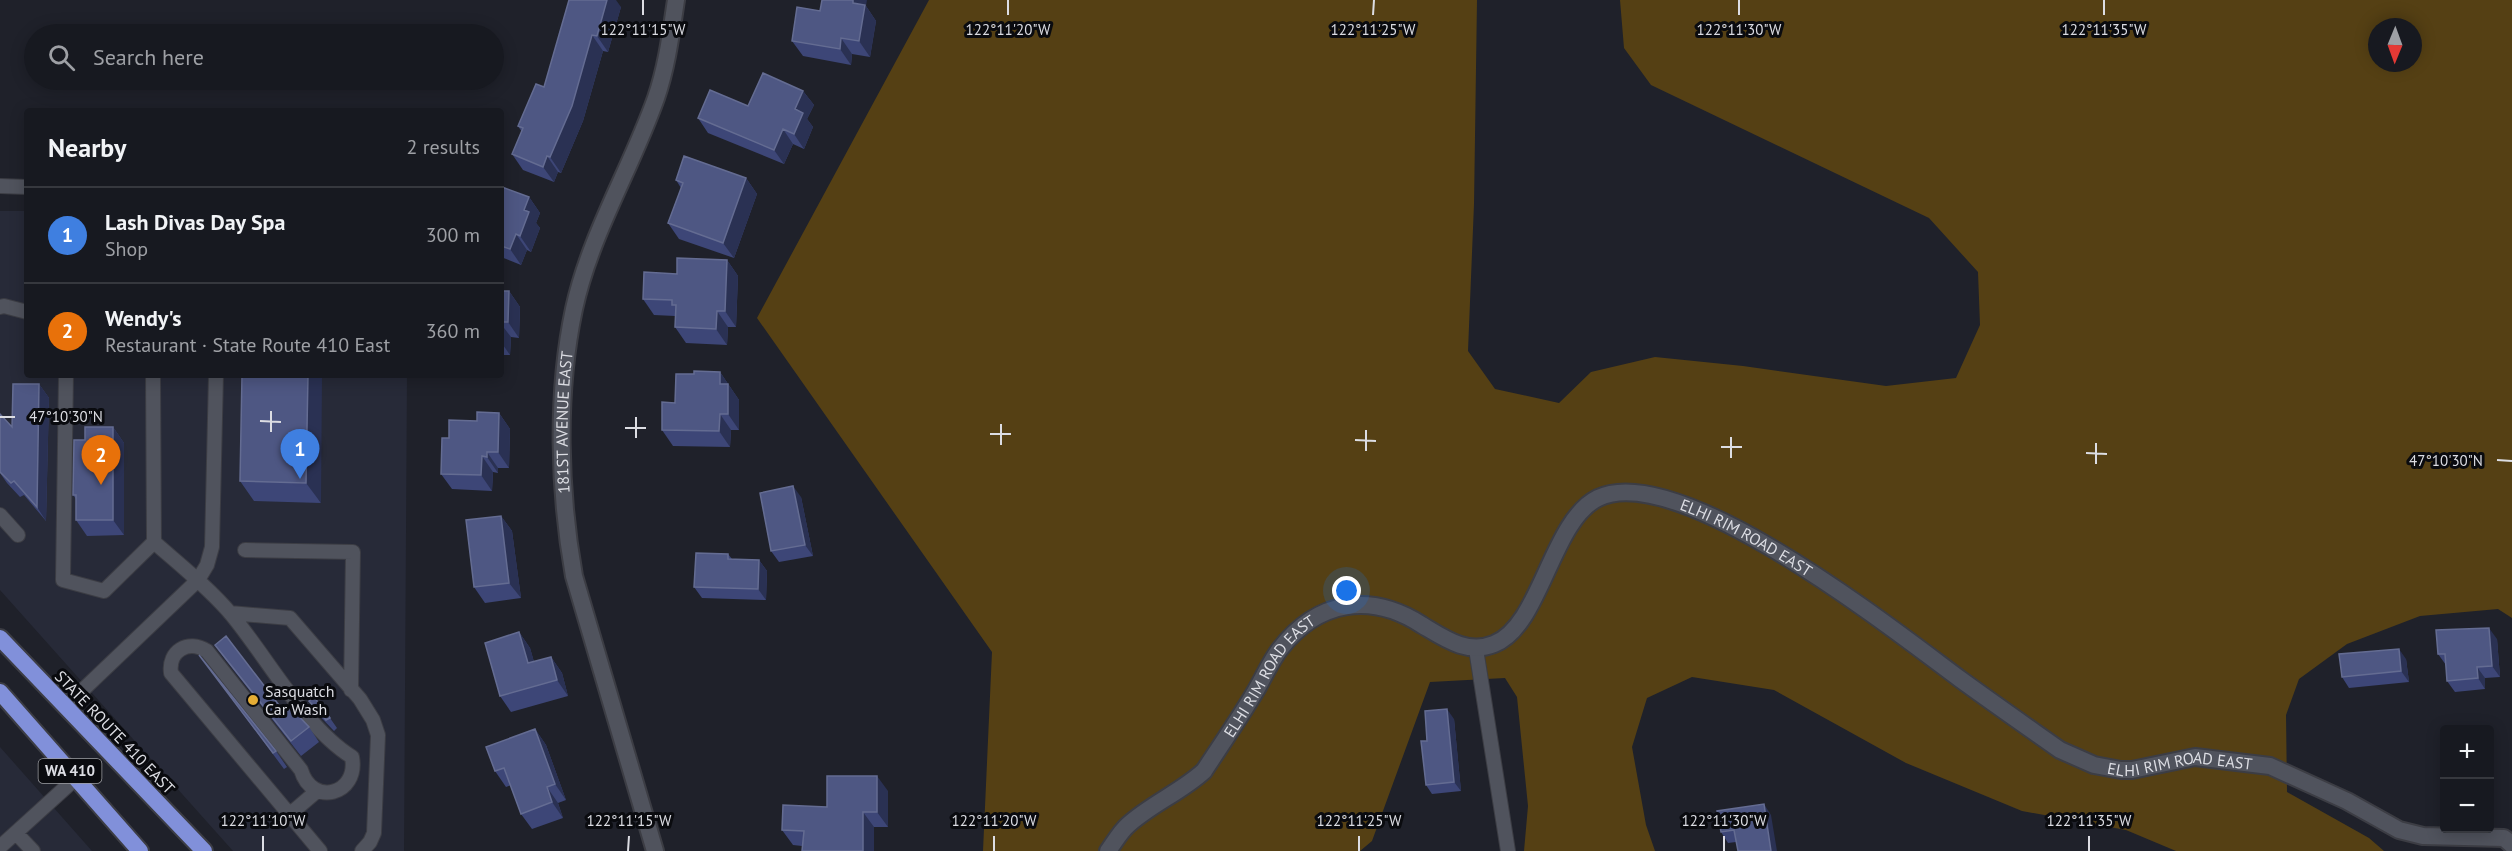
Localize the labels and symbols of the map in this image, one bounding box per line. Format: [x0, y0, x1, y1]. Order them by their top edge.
north arrow [2368, 18, 2422, 72]
text: 122°11'15"W [601, 20, 686, 39]
text: 122°11'20"W [966, 20, 1051, 39]
text: 122°11'25"W [1331, 20, 1416, 39]
text: 122°11'30"W [1697, 20, 1782, 39]
text: 122°11'35"W [2062, 20, 2147, 39]
street label: 181ST AVENUE EAST [552, 350, 577, 494]
text: 47°10'30"N [29, 407, 103, 426]
pin: 1 [280, 430, 320, 479]
pin: 2 [82, 436, 120, 485]
text: 47°10'30"N [2409, 451, 2483, 470]
street label: ELHI RIM ROAD EAST [1678, 494, 1816, 581]
your location [1332, 576, 1361, 605]
street label: ELHI RIM ROAD EAST [1219, 610, 1319, 741]
street label: STATE ROUTE 410 EAST [51, 666, 179, 798]
place label: Sasquatch Car Wash [265, 681, 335, 719]
marker: Sasquatch Car Wash [246, 693, 260, 707]
street label: ELHI RIM ROAD EAST [2106, 747, 2254, 780]
road number: WA 410 [38, 759, 101, 783]
text: 122°11'10"W [221, 811, 306, 830]
text: 122°11'15"W [587, 811, 672, 830]
text: 122°11'20"W [952, 811, 1037, 830]
text: 122°11'25"W [1317, 811, 1402, 830]
text: 122°11'30"W [1682, 811, 1767, 830]
text: 122°11'35"W [2047, 811, 2132, 830]

